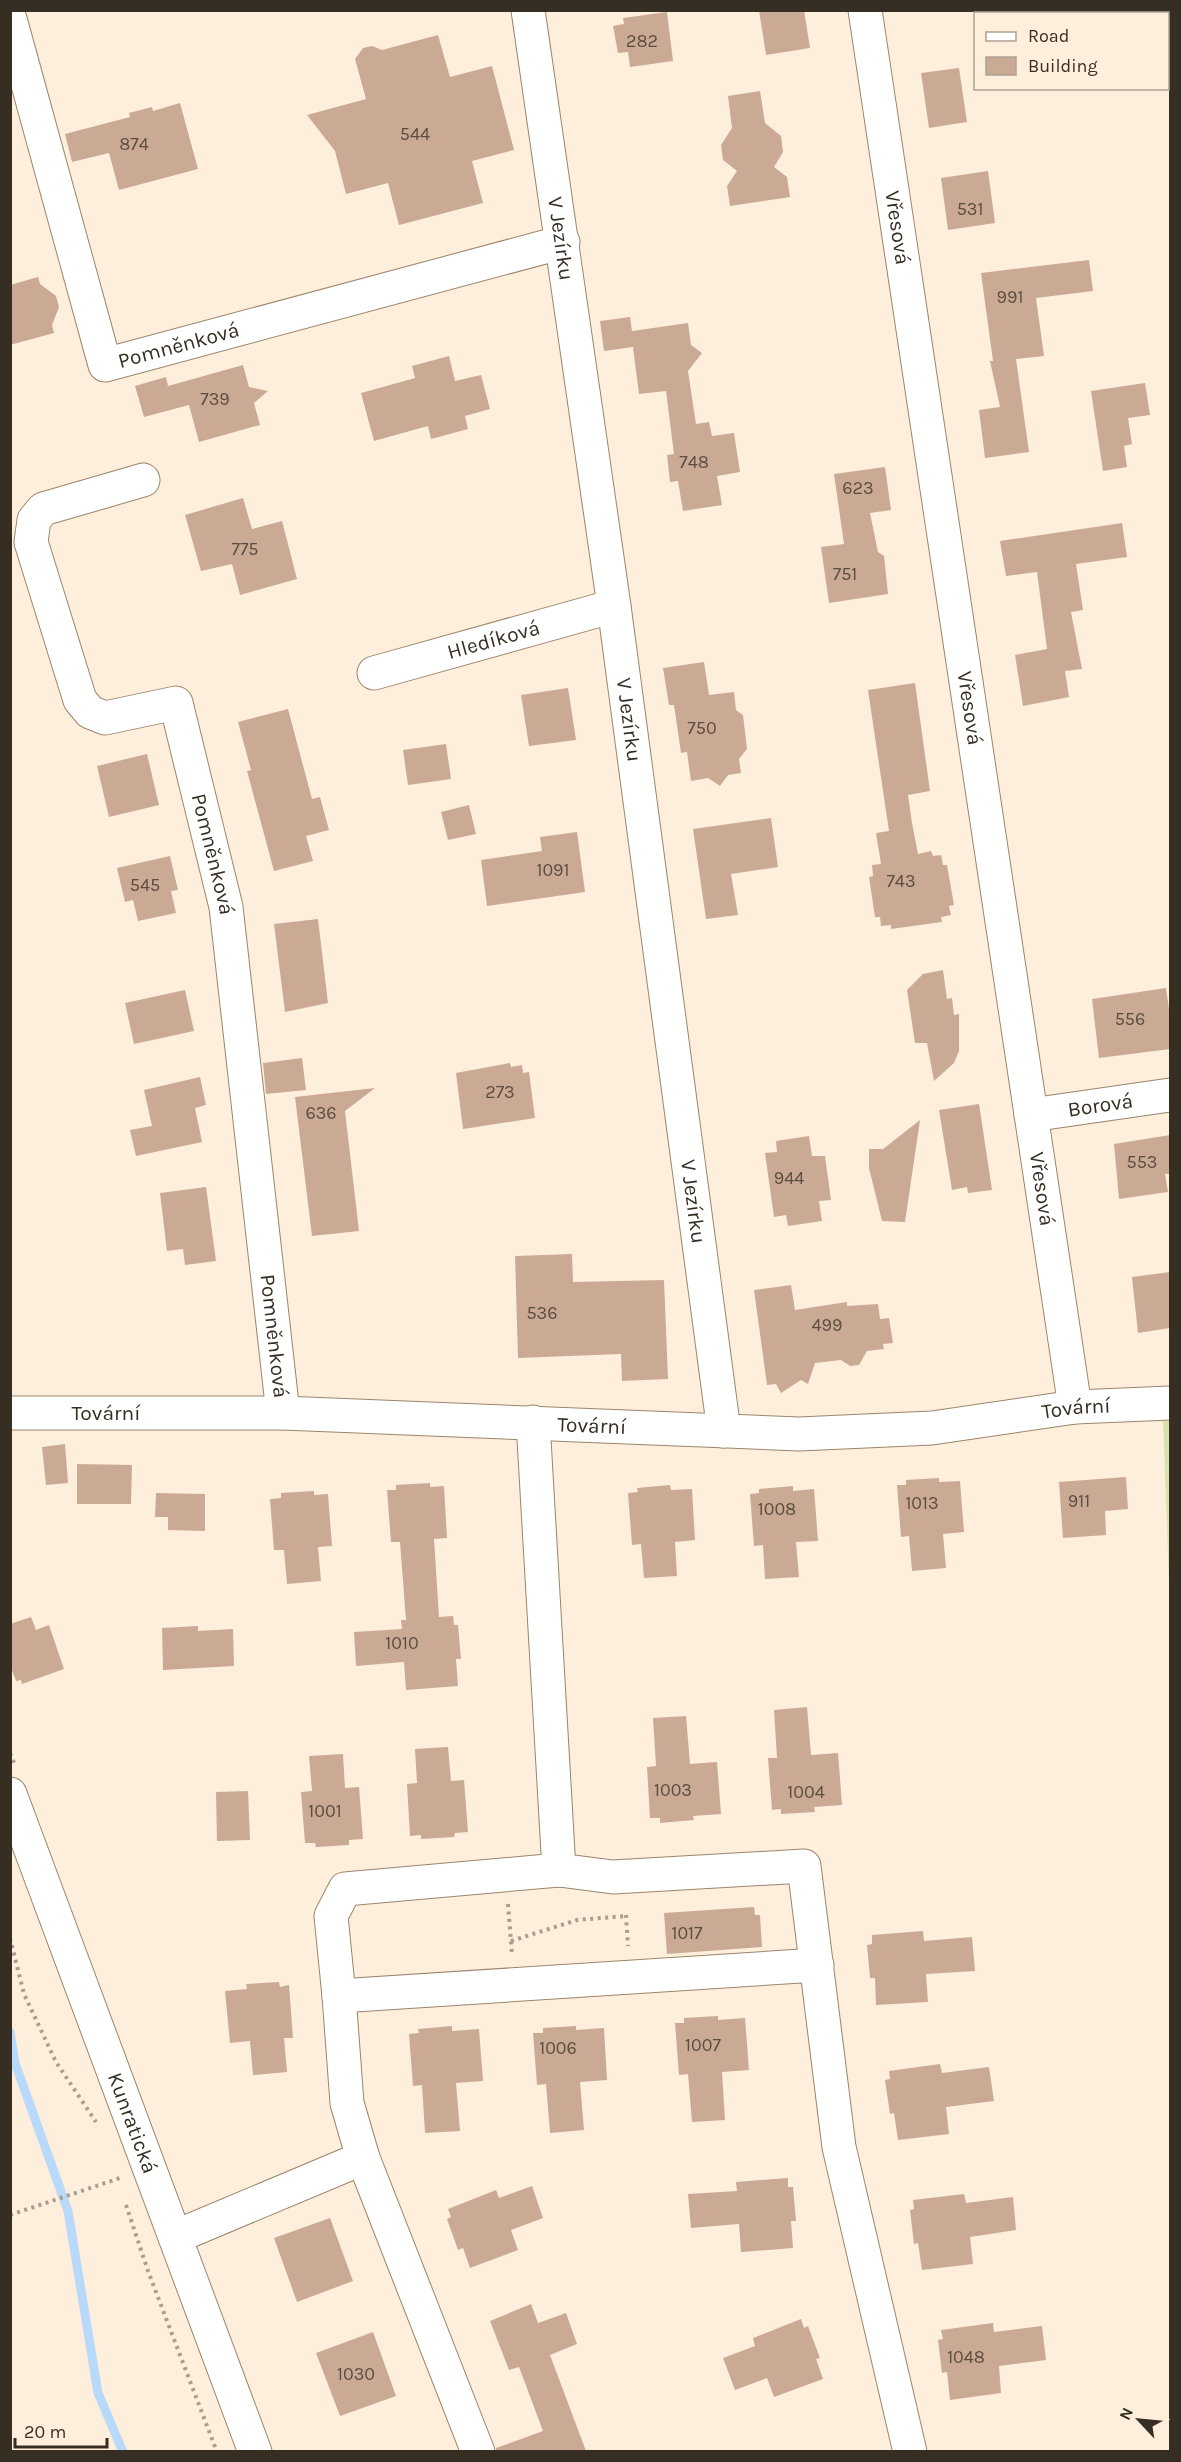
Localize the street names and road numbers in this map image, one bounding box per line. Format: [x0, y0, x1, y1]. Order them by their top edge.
street label: Vřesová [880, 189, 915, 266]
street label: V Jezírku [543, 195, 579, 282]
street label: Pomněnková [115, 318, 242, 373]
street label: Hledíková [445, 615, 542, 664]
street label: Vřesová [953, 670, 987, 747]
street label: V Jezírku [612, 676, 647, 763]
street label: Pomněnková [187, 791, 239, 916]
street label: Borová [1066, 1088, 1135, 1122]
street label: Vřesová [1025, 1150, 1060, 1227]
street label: V Jezírku [676, 1158, 711, 1245]
street label: Pomněnková [255, 1273, 293, 1399]
street label: Tovární [1040, 1393, 1112, 1424]
street label: Tovární [71, 1401, 141, 1425]
street label: Tovární [557, 1412, 627, 1439]
street label: Kunratická [103, 2069, 162, 2177]

